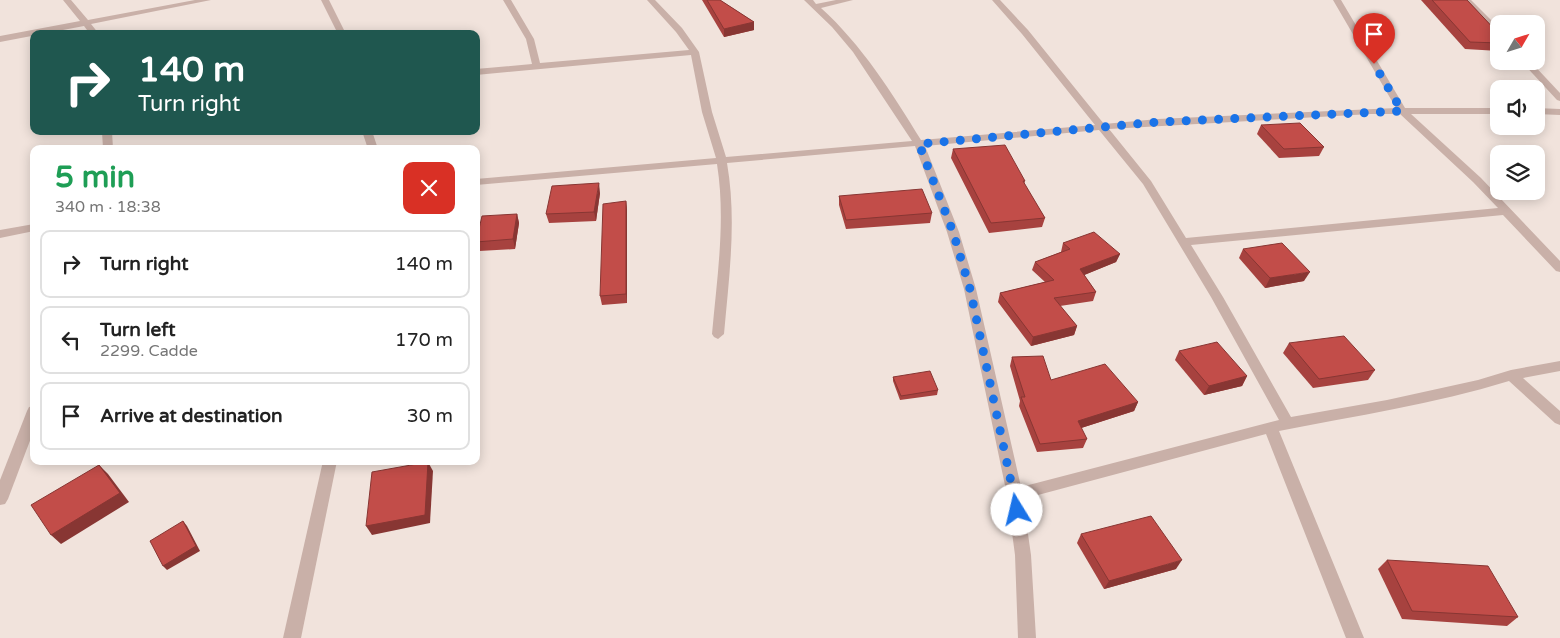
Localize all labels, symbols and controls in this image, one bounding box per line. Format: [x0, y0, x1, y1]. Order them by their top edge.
pin [1353, 13, 1395, 64]
north arrow [1490, 15, 1545, 70]
map controls [1490, 15, 1545, 200]
icon: arrive [1360, 20, 1388, 48]
text: 140 m [138, 49, 245, 91]
icon: right [55, 50, 120, 115]
button: sound [1490, 80, 1545, 135]
text: Turn right [138, 91, 240, 117]
button: layers [1490, 145, 1545, 200]
text: 5 min [55, 159, 135, 196]
button: close [403, 162, 455, 214]
text: 340 m · 18:38 [55, 197, 161, 217]
icon: right [57, 250, 85, 278]
text: Turn right [100, 253, 188, 275]
text: 140 m [395, 253, 453, 275]
text: Turn left [100, 319, 176, 341]
icon: left [57, 326, 85, 354]
text: 170 m [395, 329, 453, 351]
text: 2299. Cadde [100, 341, 198, 361]
icon: arrive [57, 402, 85, 430]
text: Arrive at destination [100, 405, 283, 427]
text: 30 m [407, 405, 453, 427]
position arrow [990, 483, 1042, 535]

